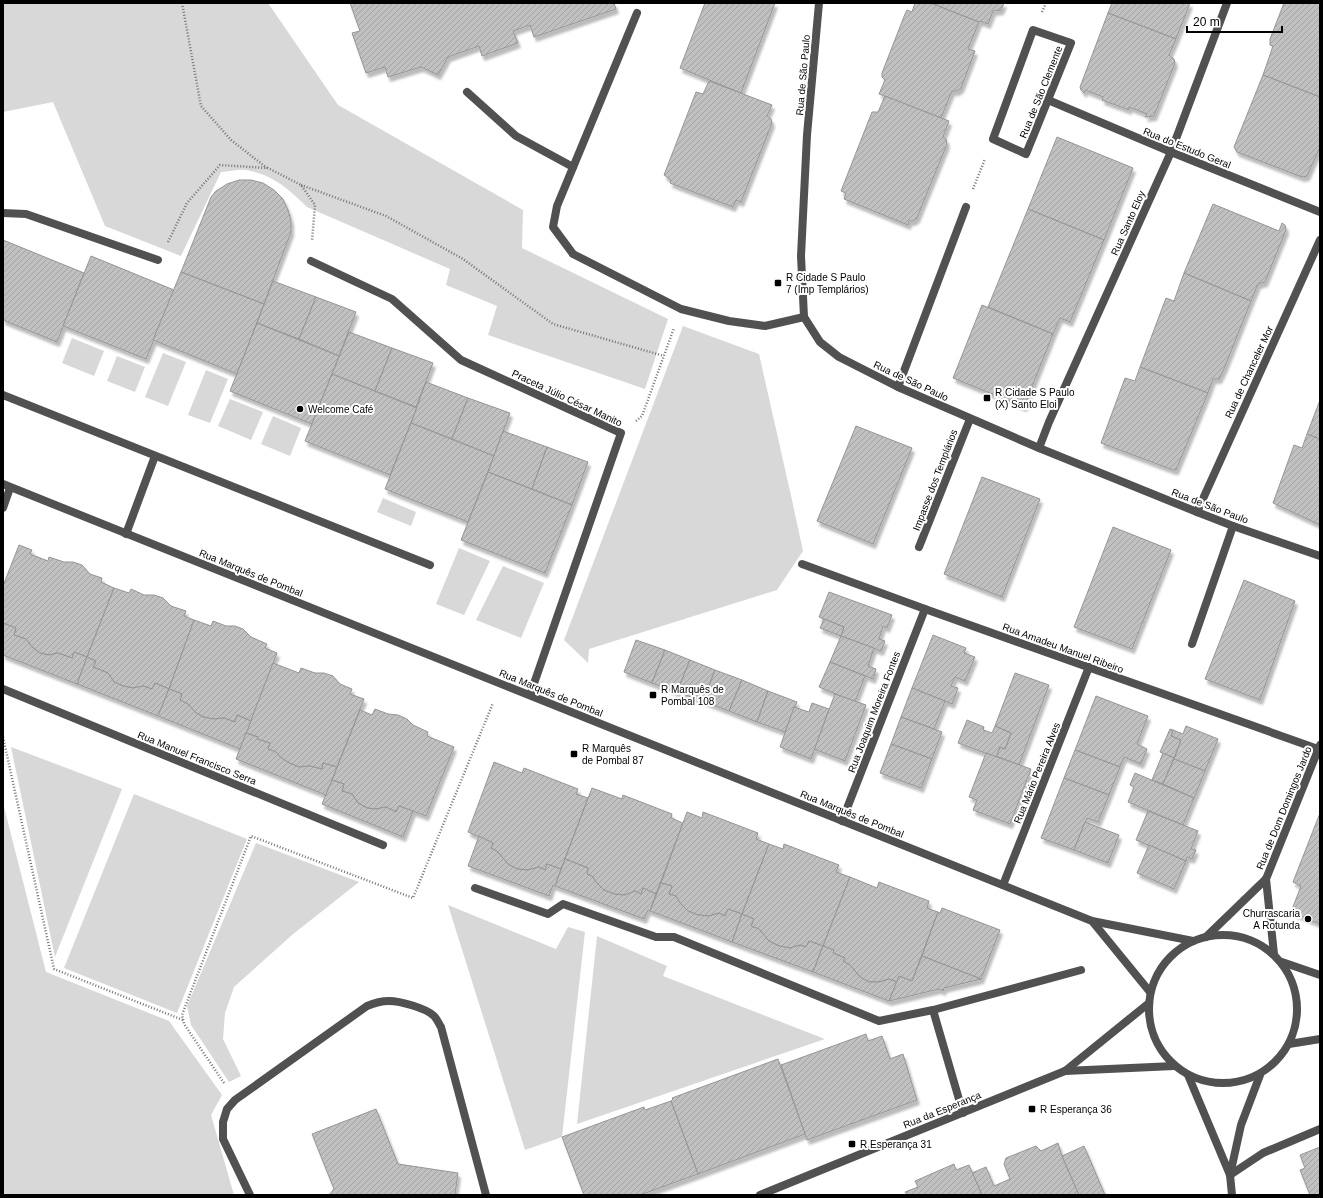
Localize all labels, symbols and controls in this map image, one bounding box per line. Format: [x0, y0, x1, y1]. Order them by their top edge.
scale bar [1187, 8, 1282, 34]
text: 20 m [1193, 15, 1220, 29]
street label: Rua de São Paulo [794, 34, 812, 116]
street label: Rua de São Clemente [1017, 44, 1065, 140]
street label: Rua do Estudo Geral [1142, 125, 1232, 171]
street label: Rua Santo Eloy [1109, 189, 1147, 257]
place label: R Cidade S Paulo 7 (Imp Templários) [786, 272, 869, 295]
marker: R Cidade S Paulo 7 (Imp Templários) [773, 278, 783, 288]
street label: Rua de Chanceler Mor [1223, 323, 1276, 420]
street label: Rua de São Paulo [872, 359, 951, 403]
street label: Praceta Júlio César Manito [510, 368, 624, 429]
place label: R Cidade S Paulo (X) Santo Eloi [995, 387, 1075, 410]
marker: R Cidade S Paulo (X) Santo Eloi [982, 393, 992, 403]
marker: Welcome Café [295, 404, 305, 414]
place label: Welcome Café [308, 404, 374, 415]
street label: Impasse dos Templários [911, 428, 959, 532]
street label: Rua de São Paulo [1170, 486, 1250, 526]
street label: Rua Marquês de Pombal [198, 547, 304, 599]
street label: Rua Amadeu Manuel Ribeiro [1001, 621, 1125, 675]
street label: Rua Joaquim Moreira Fontes [846, 650, 902, 774]
street label: Rua Marquês de Pombal [498, 667, 604, 719]
place label: R Marquês de Pombal 108 [661, 684, 724, 707]
marker: R Marquês de Pombal 108 [648, 690, 658, 700]
street label: Rua Mário Pereira Alves [1012, 721, 1062, 825]
street label: Rua Manuel Francisco Serra [136, 729, 258, 787]
place label: R Marquês de Pombal 87 [582, 743, 644, 766]
street label: Rua de Dom Domingos Jardo [1254, 744, 1314, 871]
marker: R Marquês de Pombal 87 [569, 749, 579, 759]
street label: Rua Marquês de Pombal [799, 788, 905, 840]
place label: Churrascaria A Rotunda [1243, 908, 1300, 931]
marker: Churrascaria A Rotunda [1303, 914, 1313, 924]
street label: Rua da Esperança [902, 1089, 983, 1131]
marker: R Esperança 36 [1027, 1104, 1037, 1114]
place label: R Esperança 36 [1040, 1104, 1112, 1115]
marker: R Esperança 31 [847, 1139, 857, 1149]
place label: R Esperança 31 [860, 1139, 932, 1150]

